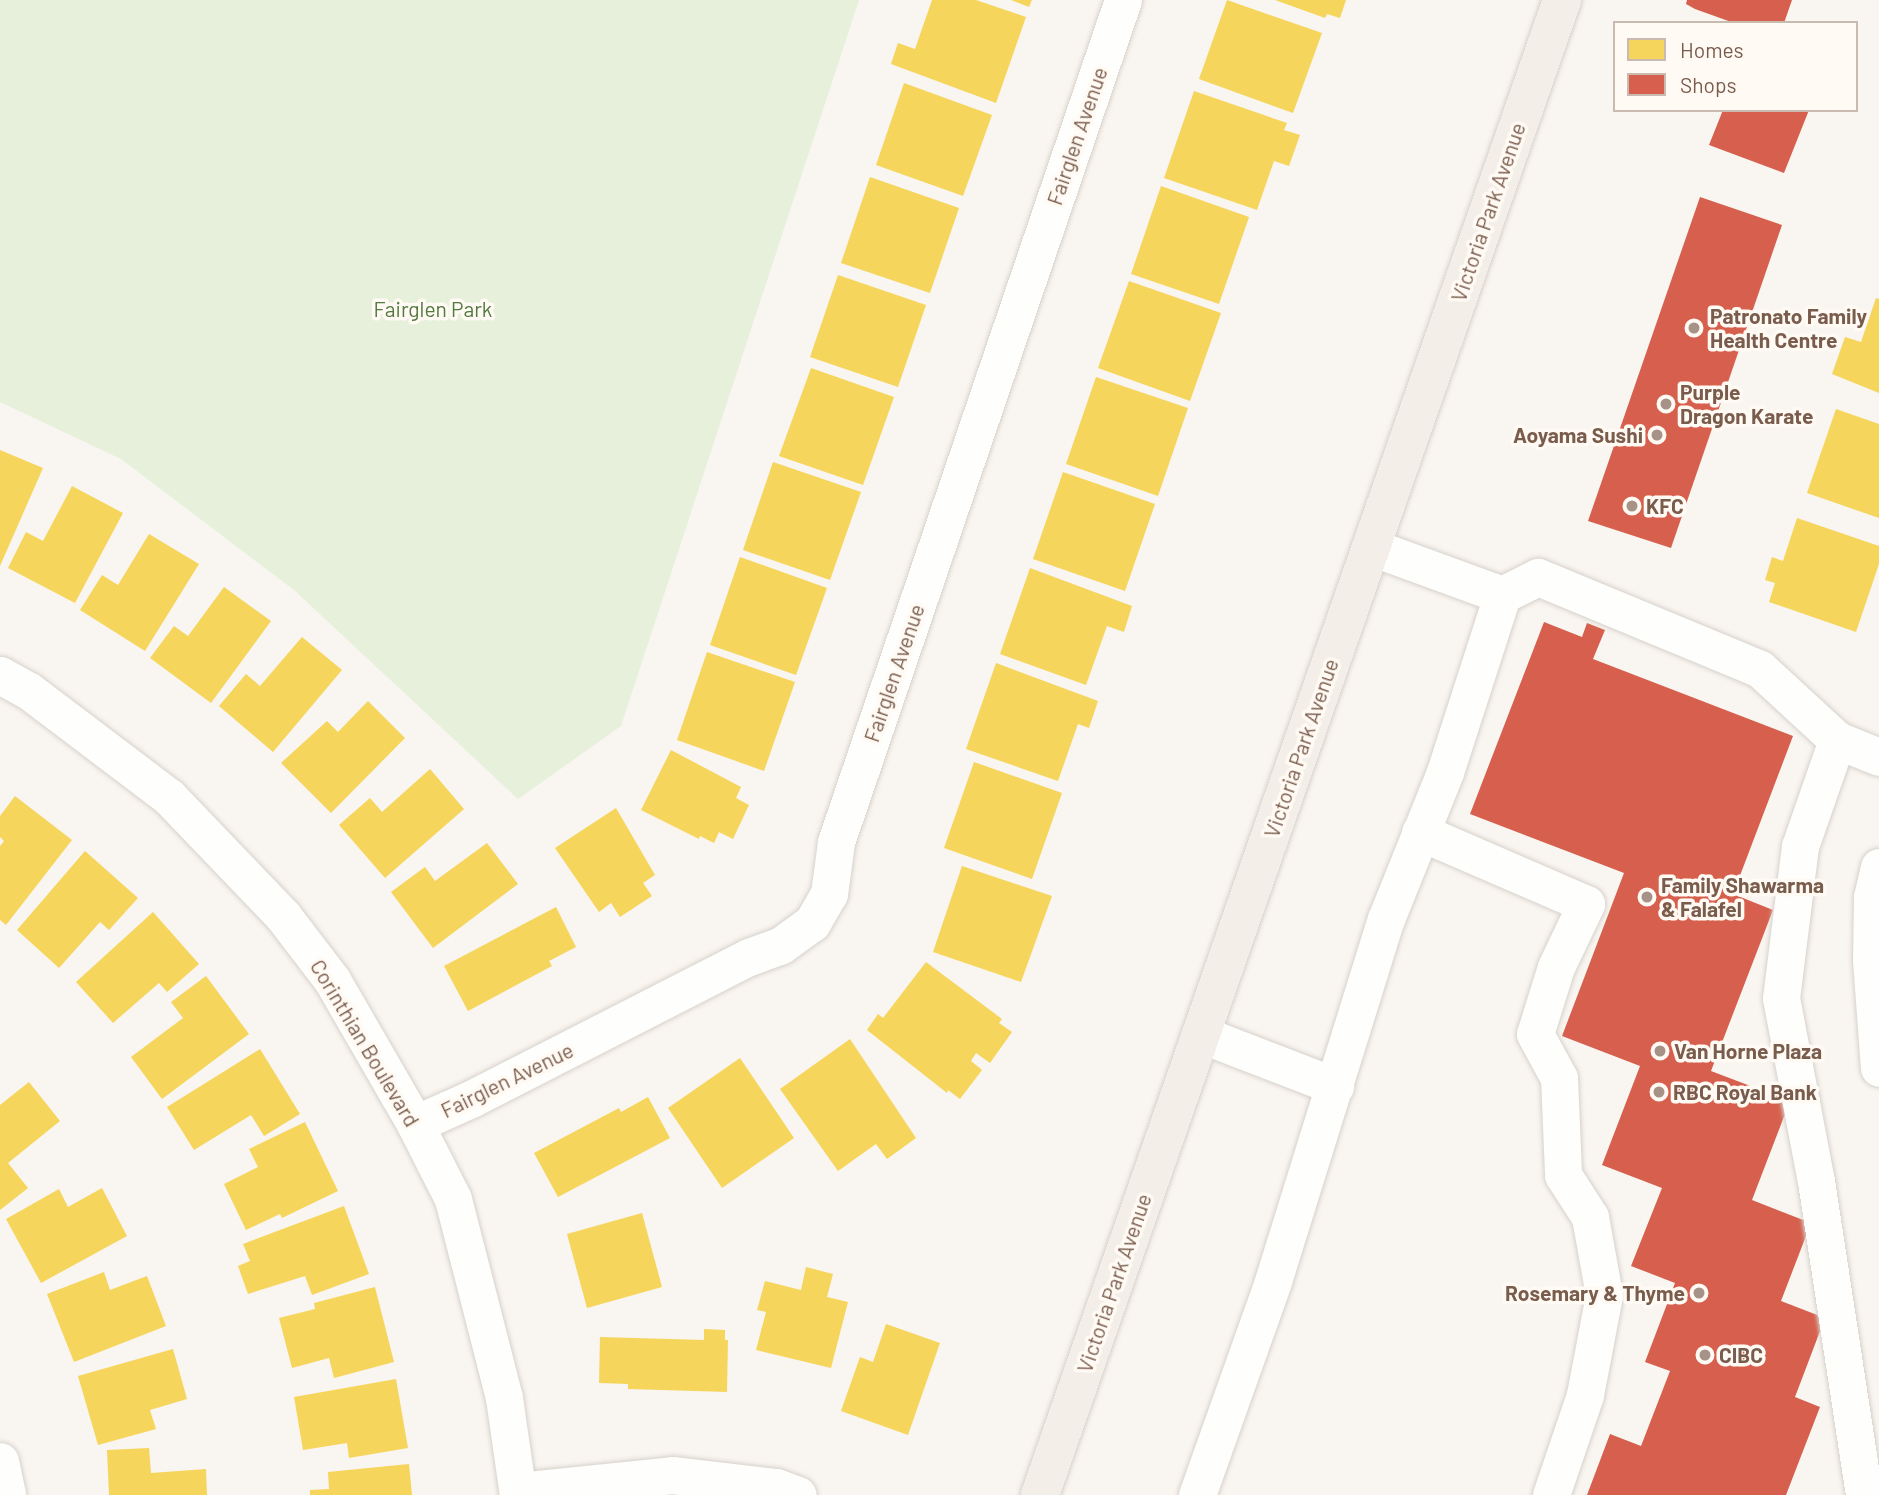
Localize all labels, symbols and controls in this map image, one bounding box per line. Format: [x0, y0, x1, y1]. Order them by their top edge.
legend [1613, 21, 1858, 112]
text: Homes [1680, 37, 1744, 62]
street label: Fairglen Avenue [1042, 64, 1112, 208]
text: Shops [1680, 72, 1737, 97]
street label: Victoria Park Avenue [1446, 119, 1530, 305]
park label: Fairglen Park [374, 296, 492, 322]
place label: Patronato Family Health Centre [1710, 303, 1867, 353]
marker: Patronato Family Health Centre [1684, 318, 1704, 338]
place label: Purple Dragon Karate [1680, 379, 1813, 429]
marker: Purple Dragon Karate [1658, 396, 1674, 412]
place label: Aoyama Sushi [1513, 422, 1643, 448]
marker: Aoyama Sushi [1649, 427, 1665, 443]
place label: KFC [1646, 493, 1684, 519]
marker: KFC [1624, 498, 1640, 514]
street label: Fairglen Avenue [859, 601, 929, 745]
street label: Victoria Park Avenue [1259, 655, 1343, 841]
place label: Family Shawarma & Falafel [1661, 872, 1824, 922]
marker: Family Shawarma & Falafel [1639, 889, 1655, 905]
street label: Corinthian Boulevard [305, 955, 425, 1131]
street label: Fairglen Avenue [437, 1037, 577, 1123]
place label: Van Horne Plaza [1674, 1038, 1822, 1064]
marker: Van Horne Plaza [1652, 1043, 1668, 1059]
place label: RBC Royal Bank [1673, 1079, 1817, 1105]
marker: RBC Royal Bank [1651, 1084, 1667, 1100]
street label: Victoria Park Avenue [1072, 1190, 1156, 1376]
place label: Rosemary & Thyme [1505, 1280, 1685, 1306]
marker: Rosemary & Thyme [1691, 1285, 1707, 1301]
place label: CIBC [1719, 1342, 1763, 1368]
marker: CIBC [1697, 1347, 1713, 1363]

